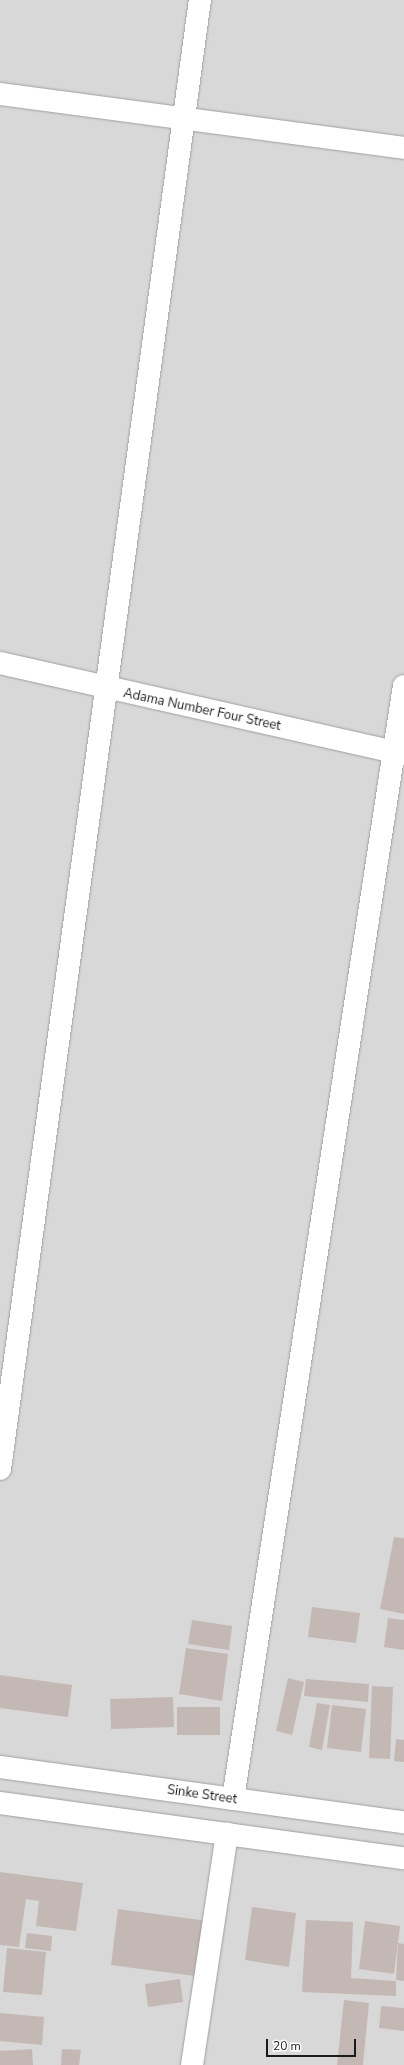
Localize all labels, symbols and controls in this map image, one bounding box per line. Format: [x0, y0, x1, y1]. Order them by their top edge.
street label: Adama Number Four Street [122, 686, 282, 734]
street label: Sinke Street [166, 1782, 238, 1808]
scale bar [268, 2031, 358, 2057]
text: 20 m [273, 2038, 301, 2054]

